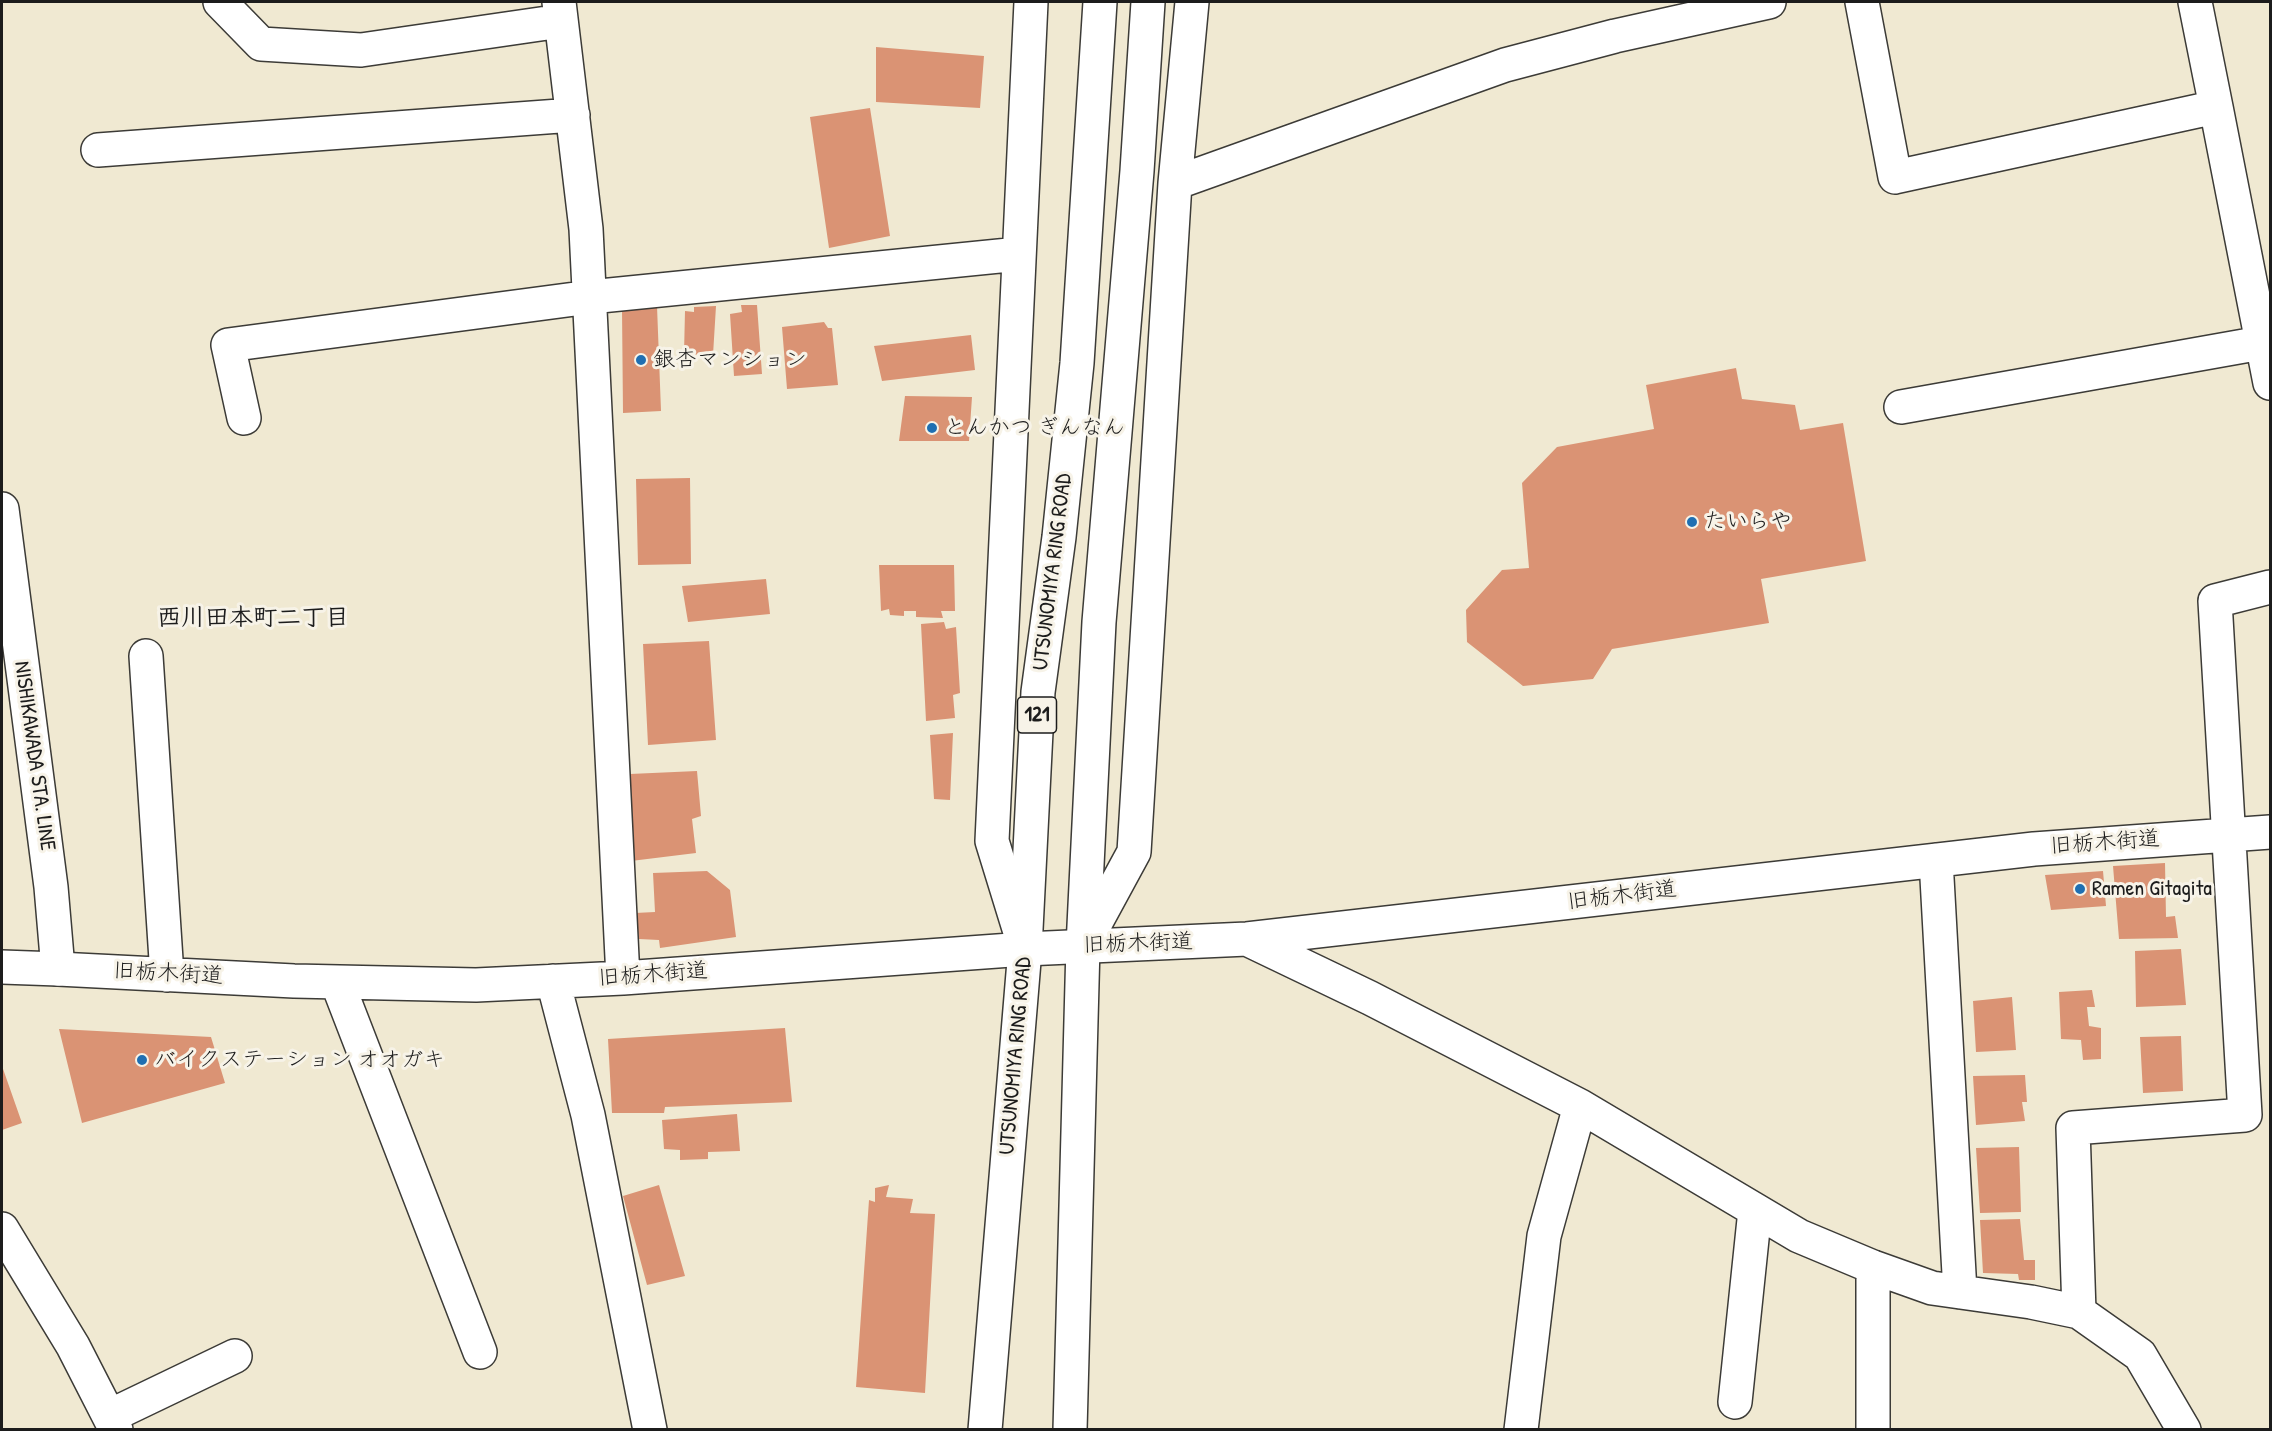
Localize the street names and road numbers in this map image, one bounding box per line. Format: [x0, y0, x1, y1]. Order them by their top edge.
street label: UTSUNOMIYA RING ROAD [1028, 472, 1078, 672]
street label: NISHIKAWADA STA. LINE [8, 660, 60, 852]
road number: 121 [1018, 697, 1056, 733]
street label: 旧栃木街道 [2049, 826, 2161, 860]
street label: 旧栃木街道 [1566, 876, 1678, 916]
street label: 旧栃木街道 [1083, 929, 1193, 959]
street label: UTSUNOMIYA RING ROAD [994, 956, 1038, 1156]
street label: 旧栃木街道 [112, 958, 224, 990]
street label: 旧栃木街道 [597, 958, 709, 992]

